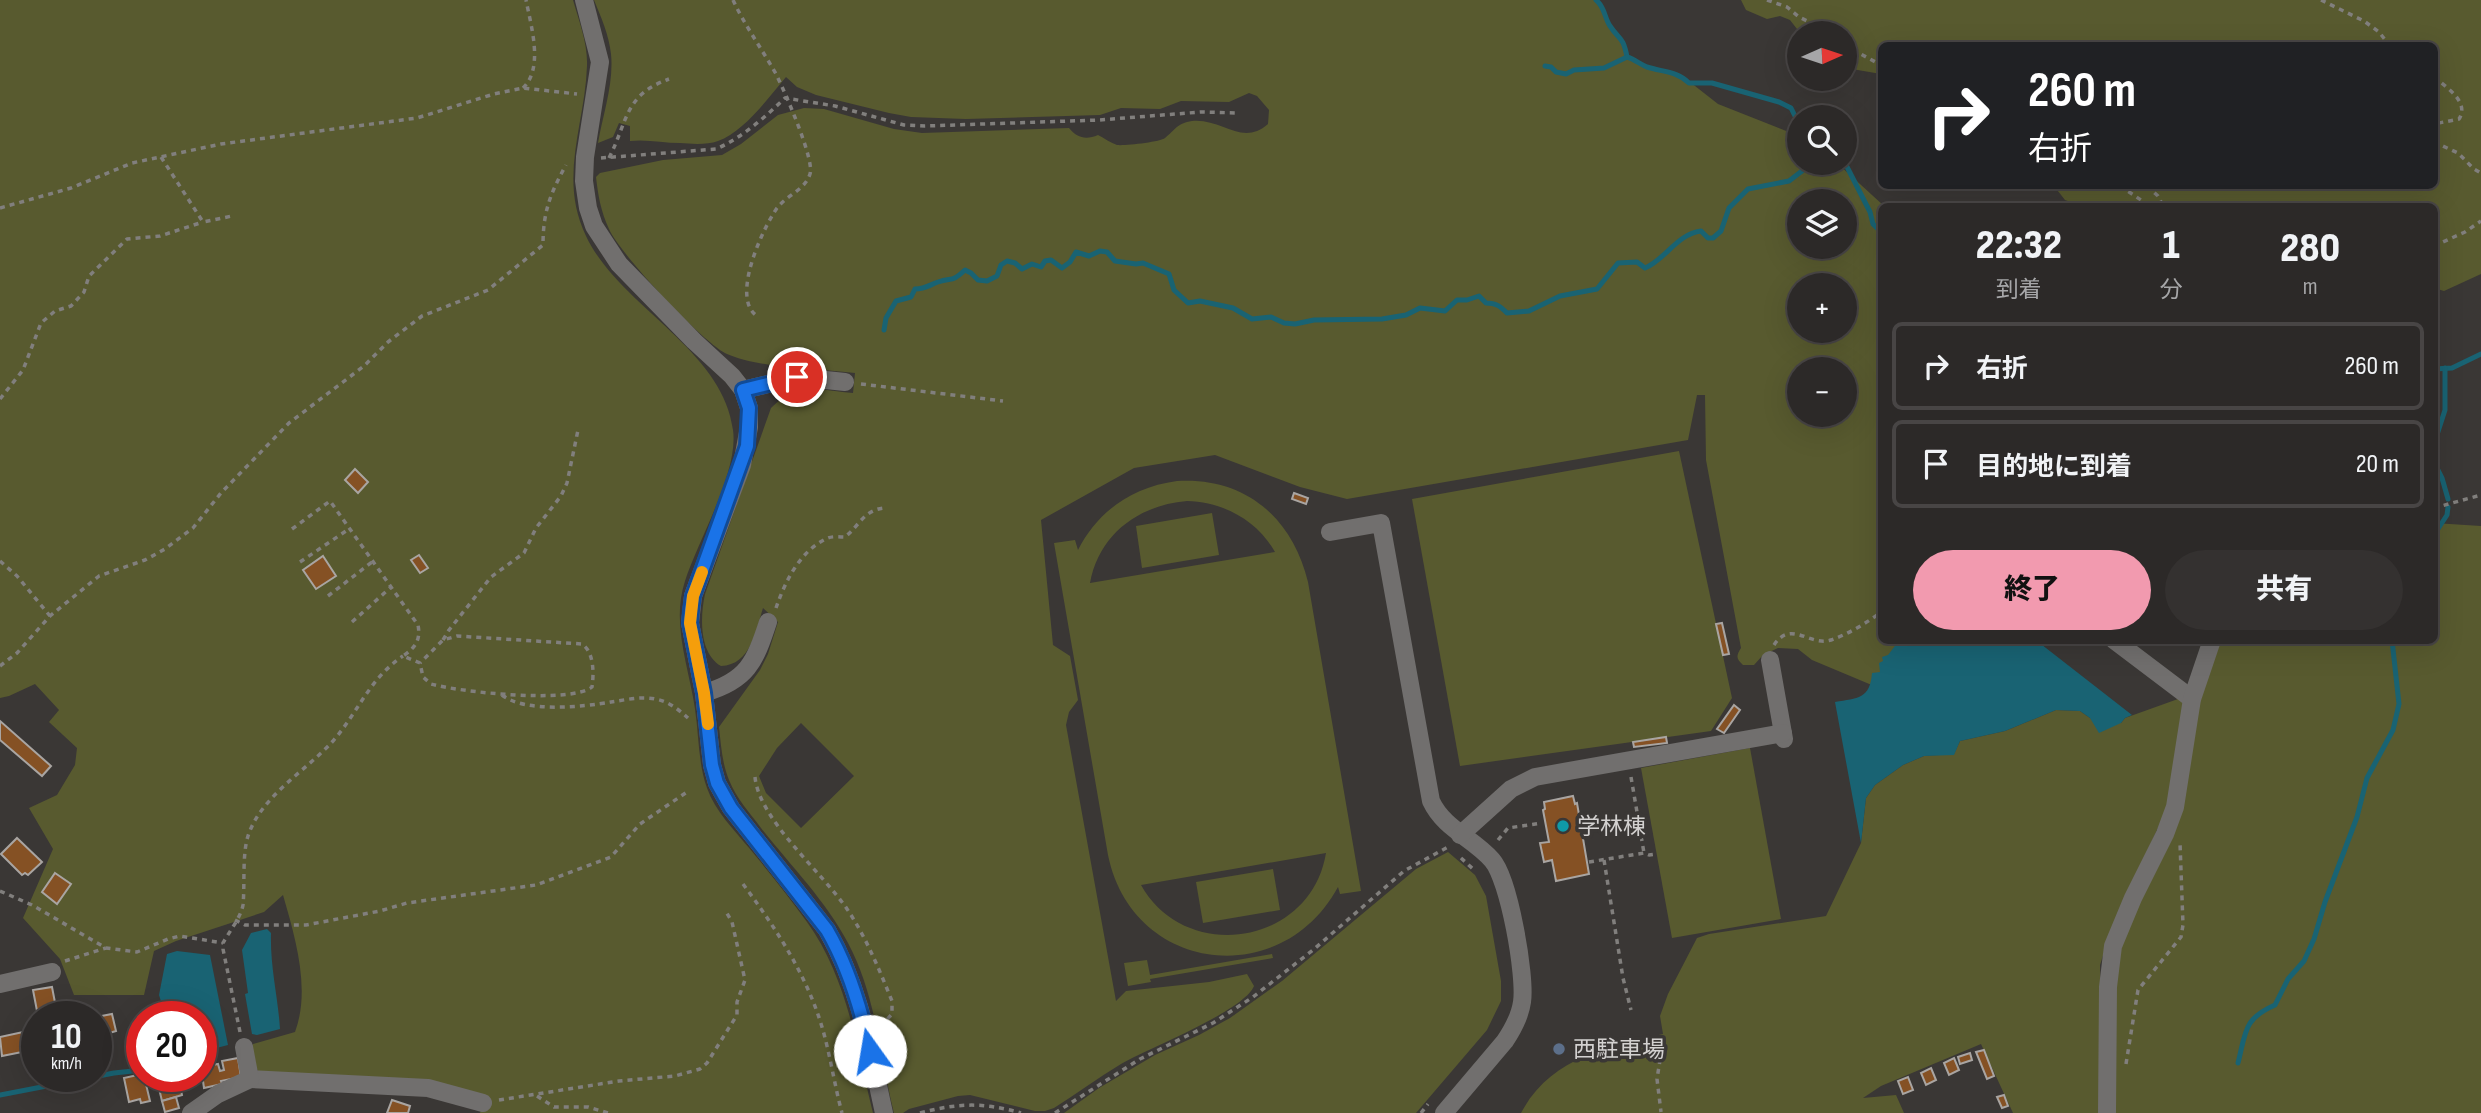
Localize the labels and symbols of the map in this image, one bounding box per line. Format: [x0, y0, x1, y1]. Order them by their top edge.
north arrow [1787, 21, 1857, 91]
pin [767, 347, 827, 407]
place label: 学林棟 [1577, 813, 1646, 841]
marker: 学林棟 [1555, 818, 1571, 834]
speed limit sign: 20 [126, 1001, 217, 1092]
position arrow [833, 1014, 907, 1088]
place label: 西駐車場 [1573, 1036, 1665, 1064]
marker: 西駐車場 [1551, 1041, 1567, 1057]

